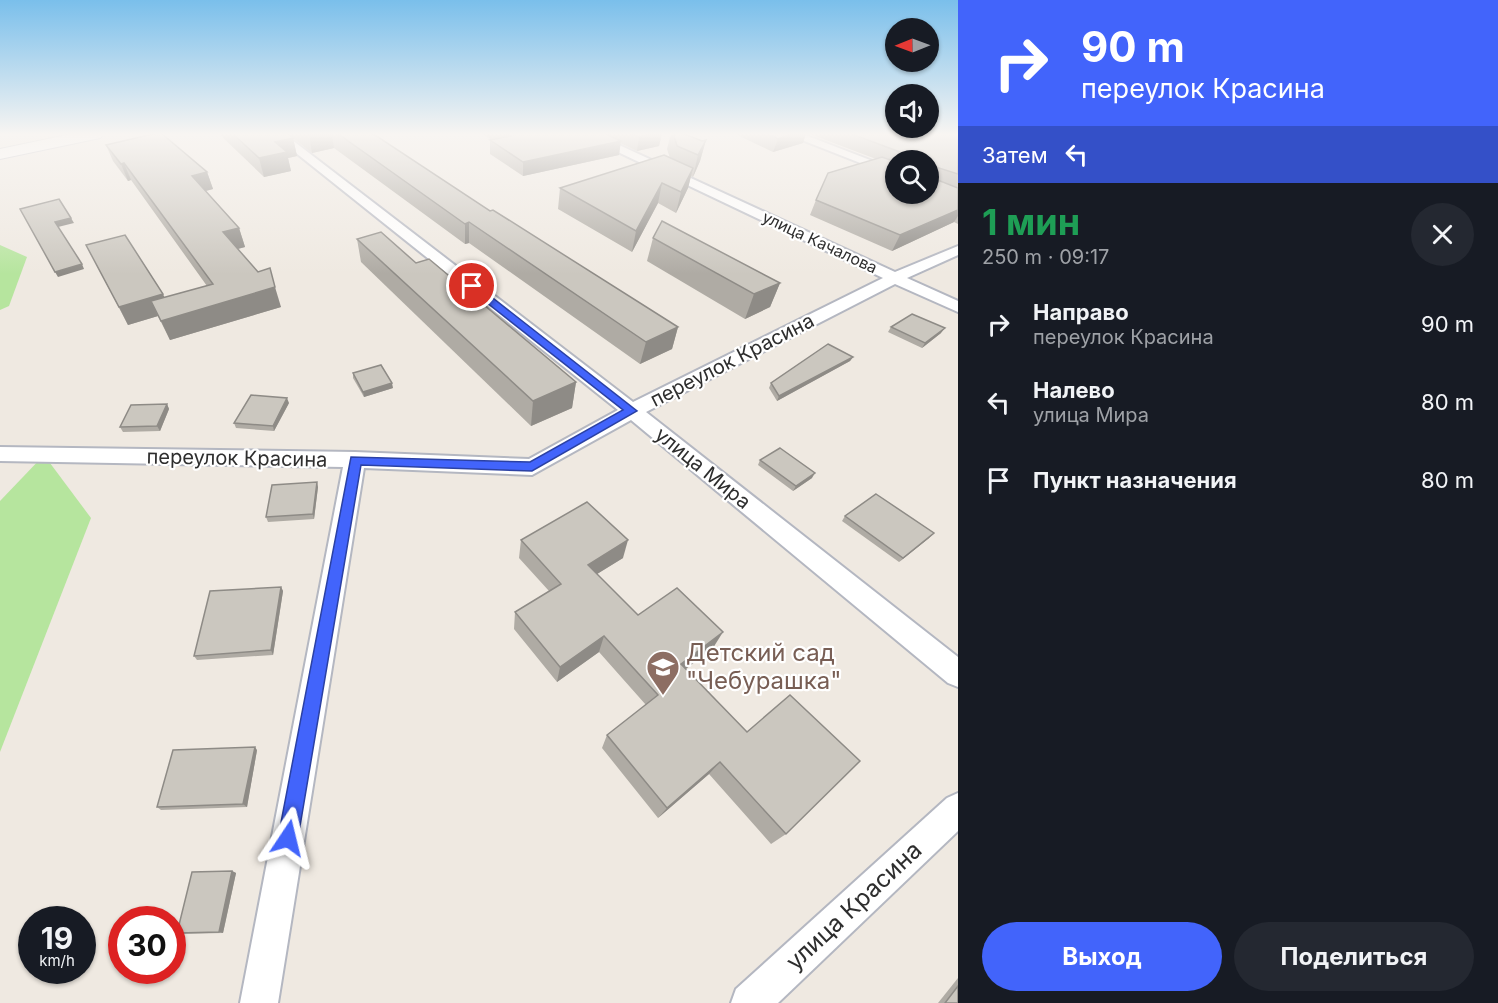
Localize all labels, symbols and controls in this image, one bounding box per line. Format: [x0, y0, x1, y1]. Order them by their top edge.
north arrow [885, 18, 939, 72]
map controls [885, 18, 939, 204]
text: 90 m [1081, 21, 1185, 72]
icon: right [982, 24, 1060, 102]
text: переулок Красина [1081, 72, 1325, 105]
button: sound [885, 84, 939, 138]
icon: left [1060, 138, 1093, 171]
text: Затем [982, 142, 1048, 168]
button: search [885, 150, 939, 204]
text: 1 мин [982, 200, 1080, 244]
button: close [1411, 203, 1474, 266]
street label: улица Качалова [759, 207, 881, 277]
text: 250 m · 09:17 [982, 245, 1109, 269]
pin [446, 260, 497, 311]
icon: arrive [455, 269, 488, 302]
text: Направо [1033, 299, 1129, 325]
street label: переулок Красина [646, 308, 818, 412]
icon: right [982, 308, 1015, 341]
text: 90 m [1421, 311, 1474, 337]
text: переулок Красина [1033, 325, 1214, 349]
text: Налево [1033, 377, 1115, 403]
icon: left [982, 386, 1015, 419]
text: 80 m [1421, 389, 1474, 415]
text: улица Мира [1033, 403, 1149, 427]
street label: улица Мира [650, 422, 756, 514]
street label: переулок Красина [146, 444, 328, 472]
icon: arrive [982, 464, 1015, 497]
text: Пункт назначения [1033, 467, 1237, 493]
text: 80 m [1421, 467, 1474, 493]
place label: Детский сад "Чебурашка" [686, 638, 841, 695]
school or university icon: Детский сад "Чебурашка" [645, 649, 681, 696]
position arrow [256, 806, 320, 870]
street label: улица Красина [780, 835, 928, 976]
speed limit sign: 30 [108, 906, 186, 984]
text: 19 [41, 920, 73, 956]
button: Выход [982, 922, 1222, 991]
button: Поделиться [1234, 922, 1474, 991]
text: km/h [39, 951, 75, 970]

